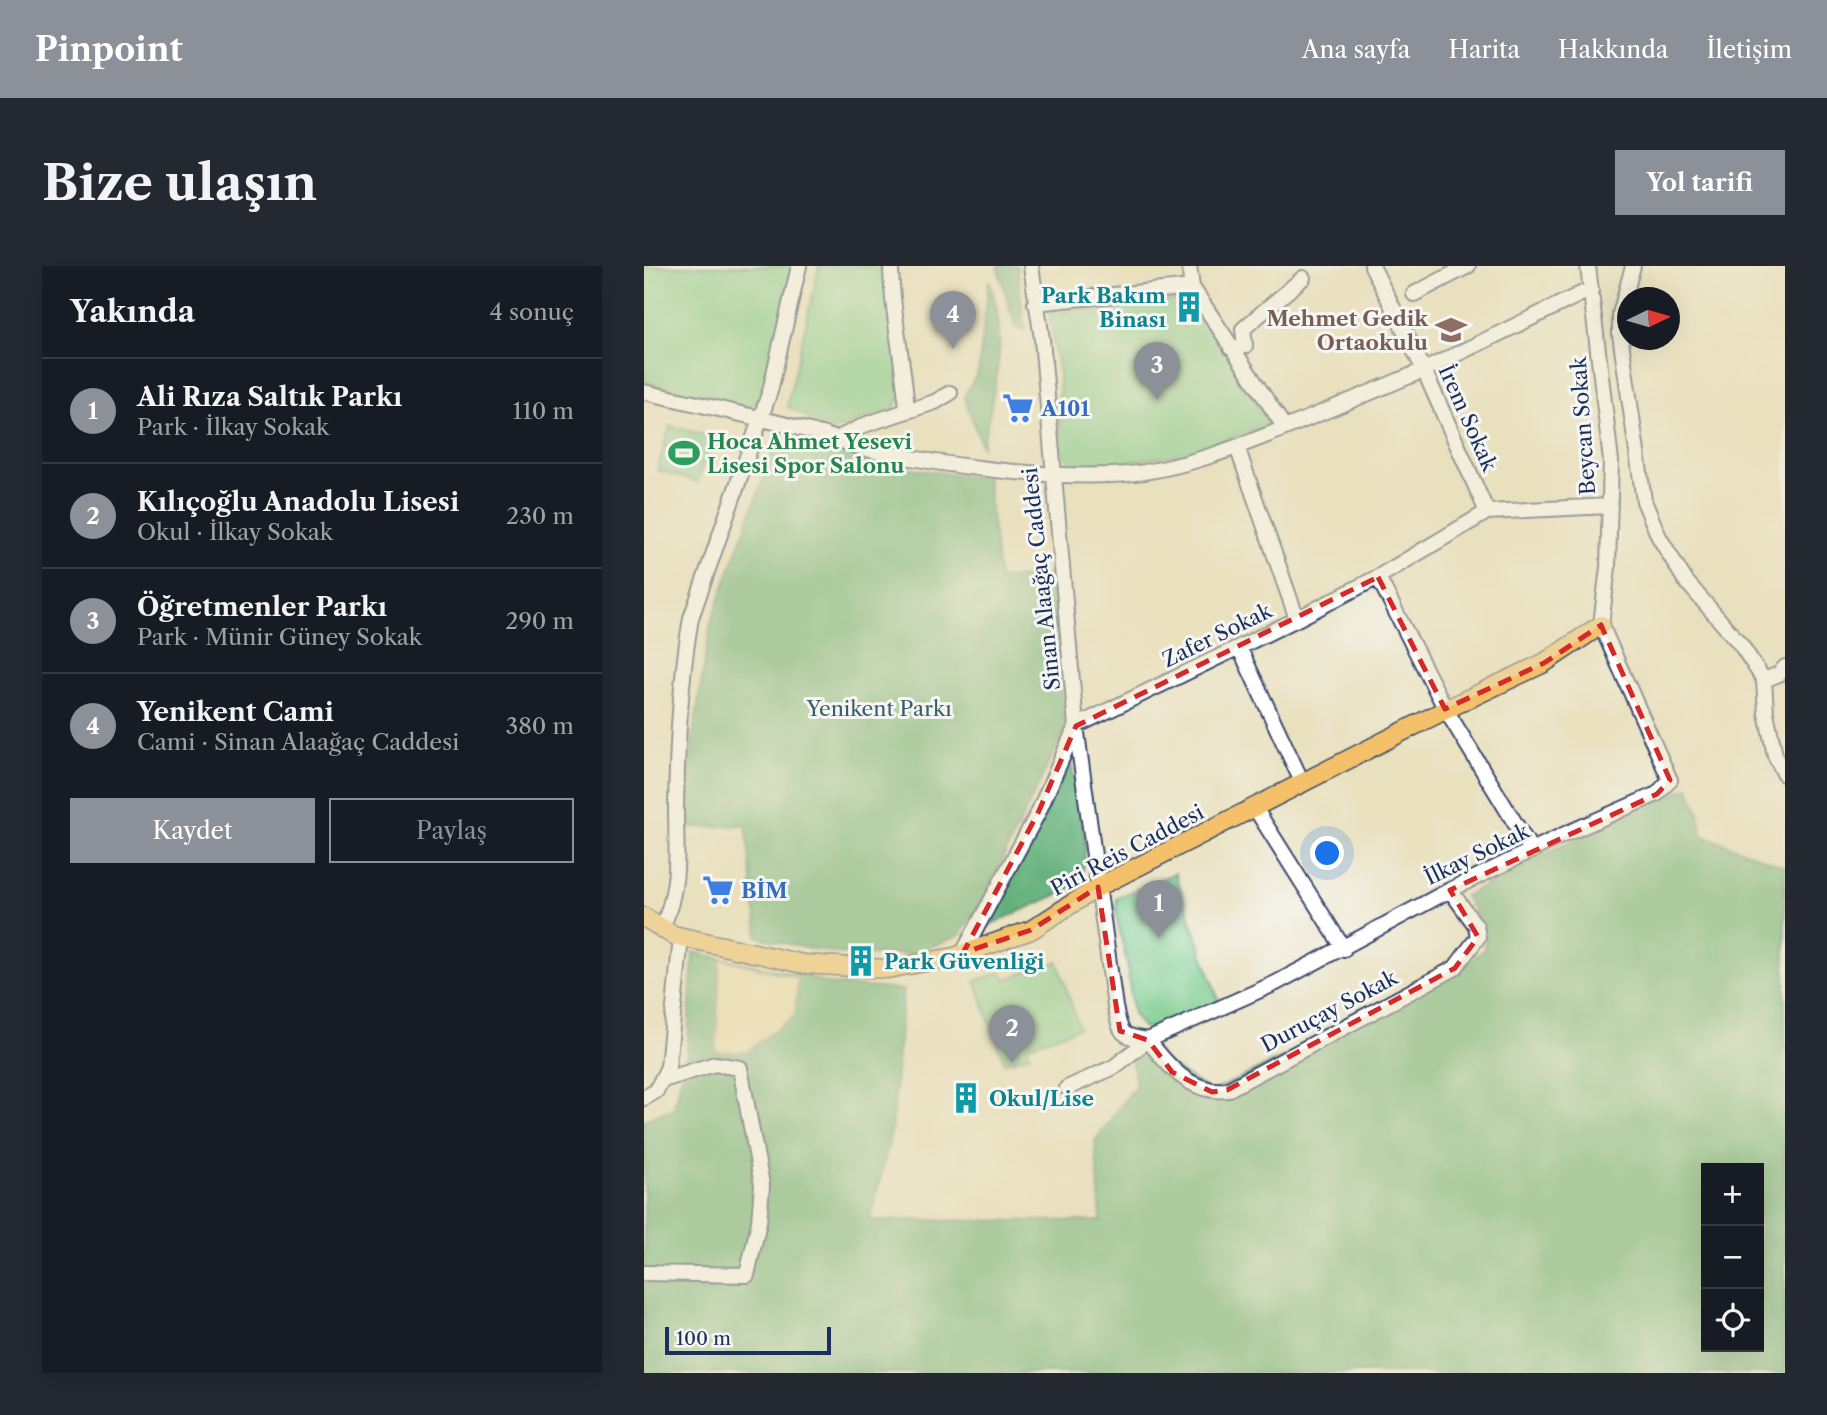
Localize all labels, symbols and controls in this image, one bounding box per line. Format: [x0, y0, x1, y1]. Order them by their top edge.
text: Pinpoint [35, 29, 183, 70]
text: Ana sayfa [1302, 35, 1411, 64]
text: Harita [1449, 35, 1520, 64]
text: Hakkında [1558, 35, 1668, 64]
text: İletişim [1706, 35, 1792, 64]
button: Yol tarifi [1615, 150, 1785, 215]
text: Bize ulaşın [42, 152, 317, 213]
place label: Park Bakım Binası [1041, 283, 1167, 332]
north arrow [1617, 287, 1680, 350]
building icon: Park Bakım Binası [1172, 290, 1206, 324]
pin: 4 [930, 291, 976, 349]
text: Yakında [70, 293, 195, 330]
text: 4 sonuç [490, 298, 574, 326]
place label: Mehmet Gedik Ortaokulu [1266, 306, 1429, 355]
school or university icon: Mehmet Gedik Ortaokulu [1434, 313, 1468, 347]
pin: 3 [1134, 342, 1180, 400]
street label: Beycan Sokak [1566, 355, 1600, 496]
street label: İrem Sokak [1433, 361, 1503, 476]
text: Ali Rıza Saltık Parkı [137, 381, 402, 413]
supermarket icon: A101 [1001, 391, 1035, 425]
place label: A101 [1040, 396, 1090, 421]
text: 1 [88, 397, 98, 425]
text: 110 m [513, 397, 574, 425]
text: Park · İlkay Sokak [137, 413, 329, 441]
place label: Hoca Ahmet Yesevi Lisesi Spor Salonu [707, 429, 913, 478]
sports icon: Hoca Ahmet Yesevi Lisesi Spor Salonu [667, 436, 701, 470]
street label: Sinan Alaağaç Caddesi [1017, 466, 1065, 692]
text: Kılıçoğlu Anadolu Lisesi [137, 486, 459, 518]
text: 2 [86, 502, 100, 530]
text: 230 m [506, 502, 574, 530]
text: Okul · İlkay Sokak [137, 518, 333, 546]
text: Öğretmenler Parkı [137, 591, 387, 623]
street label: Zafer Sokak [1158, 597, 1277, 672]
text: 3 [87, 607, 100, 635]
text: 290 m [505, 607, 574, 635]
text: Park · Münir Güney Sokak [137, 623, 422, 651]
text: Yenikent Cami [137, 696, 334, 728]
park label: Yenikent Parkı [805, 696, 952, 721]
text: 4 [86, 712, 100, 740]
text: 380 m [506, 712, 574, 740]
text: Cami · Sinan Alaağaç Caddesi [137, 728, 459, 756]
button: Kaydet [70, 798, 315, 863]
button: Paylaş [329, 798, 574, 863]
street label: Piri Reis Caddesi [1046, 799, 1208, 901]
street label: İlkay Sokak [1421, 818, 1534, 890]
your location [1310, 836, 1344, 870]
supermarket icon: BİM [701, 873, 735, 907]
place label: BİM [741, 878, 788, 903]
pin: 1 [1136, 880, 1182, 938]
building icon: Park Güvenliği [844, 944, 878, 978]
place label: Park Güvenliği [884, 949, 1045, 974]
street label: Duruçay Sokak [1257, 964, 1402, 1057]
pin: 2 [989, 1005, 1035, 1063]
building icon: Okul/Lise [949, 1081, 983, 1115]
place label: Okul/Lise [989, 1086, 1094, 1111]
map controls [1701, 1163, 1764, 1352]
button: + [1701, 1163, 1764, 1226]
button: − [1701, 1226, 1764, 1289]
button: locate [1701, 1289, 1764, 1352]
scale bar [665, 1324, 831, 1356]
text: 100 m [676, 1327, 731, 1350]

